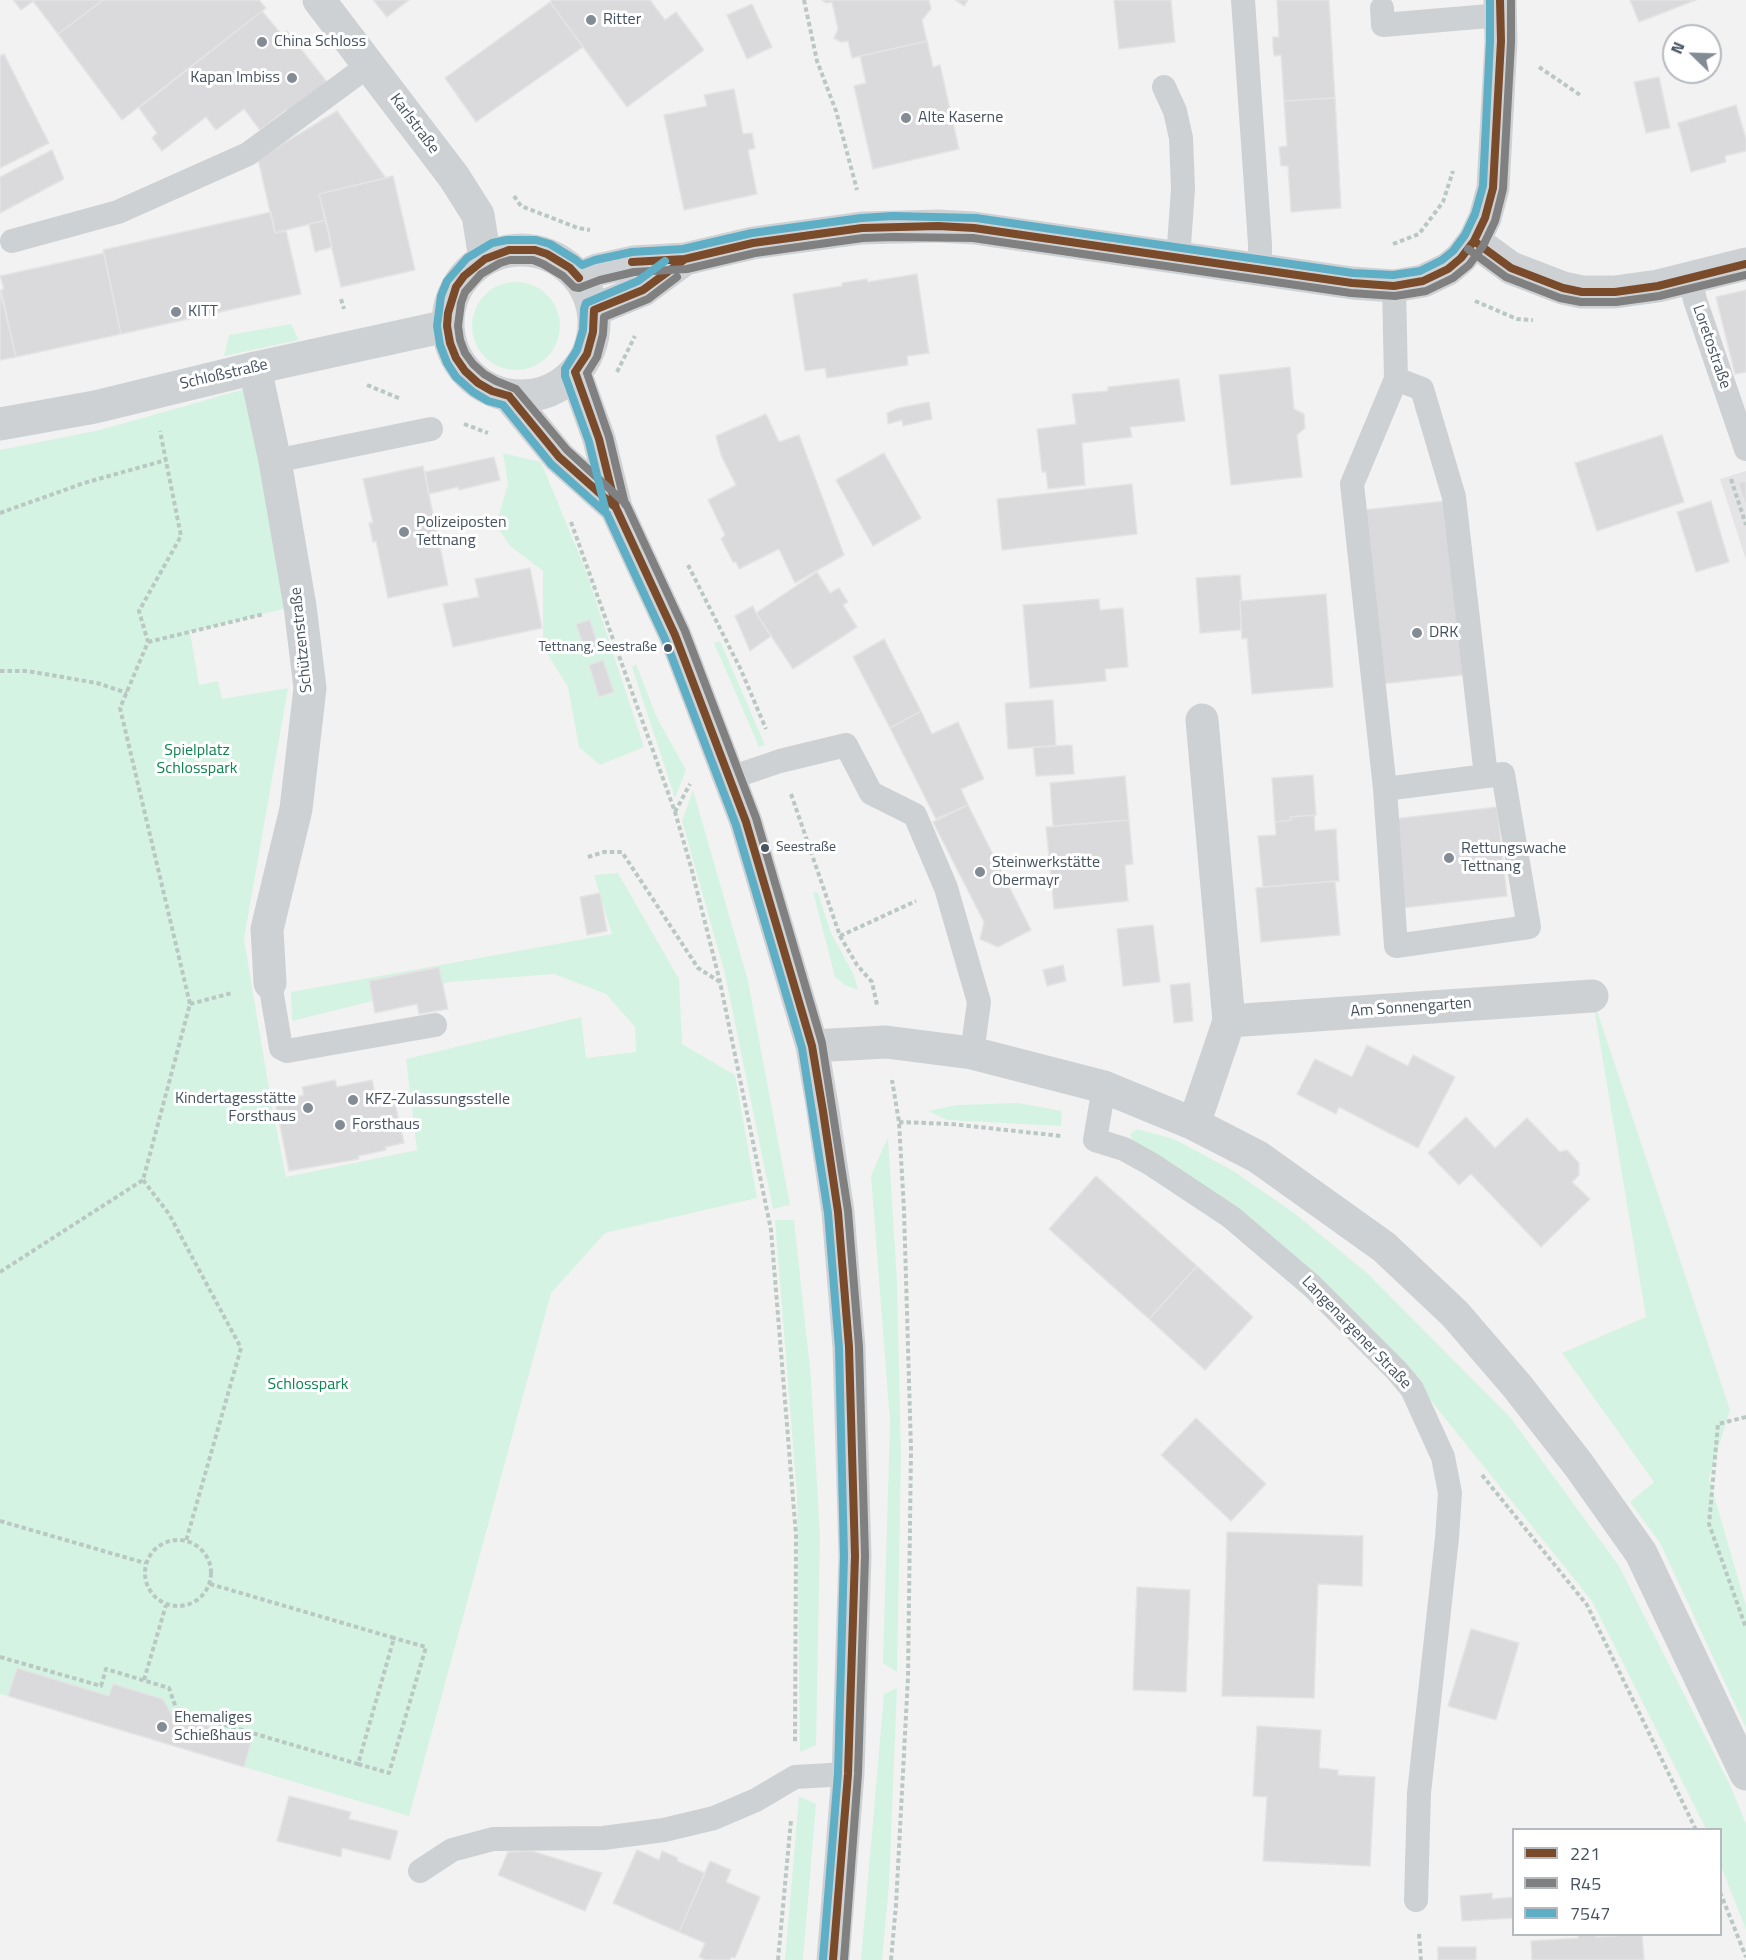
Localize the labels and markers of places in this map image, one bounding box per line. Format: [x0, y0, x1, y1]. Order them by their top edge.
place label: Ritter [603, 10, 641, 30]
marker: Ritter [584, 13, 598, 27]
place label: China Schloss [274, 32, 366, 52]
marker: China Schloss [255, 35, 269, 49]
place label: Kapan Imbiss [190, 68, 280, 88]
marker: Kapan Imbiss [285, 71, 299, 85]
place label: Alte Kaserne [918, 108, 1003, 128]
marker: Alte Kaserne [899, 111, 913, 125]
place label: KITT [188, 302, 218, 322]
marker: KITT [169, 305, 183, 319]
place label: Polizeiposten Tettnang [416, 513, 506, 551]
marker: Polizeiposten Tettnang [397, 525, 411, 539]
place label: DRK [1429, 623, 1458, 643]
marker: DRK [1410, 626, 1424, 640]
place label: Tettnang, Seestraße [538, 640, 657, 656]
marker: Tettnang, Seestraße [662, 642, 674, 654]
place label: Rettungswache Tettnang [1461, 839, 1566, 877]
place label: Seestraße [776, 840, 836, 856]
marker: Seestraße [759, 842, 771, 854]
marker: Rettungswache Tettnang [1442, 851, 1456, 865]
place label: Steinwerkstätte Obermayr [992, 853, 1100, 891]
marker: Steinwerkstätte Obermayr [973, 865, 987, 879]
place label: Kindertagesstätte Forsthaus [175, 1089, 296, 1127]
place label: KFZ-Zulassungsstelle [365, 1090, 510, 1110]
marker: KFZ-Zulassungsstelle [346, 1093, 360, 1107]
marker: Kindertagesstätte Forsthaus [301, 1101, 315, 1115]
place label: Forsthaus [352, 1115, 420, 1135]
marker: Forsthaus [333, 1118, 347, 1132]
place label: Ehemaliges Schießhaus [174, 1708, 252, 1746]
marker: Ehemaliges Schießhaus [155, 1720, 169, 1734]

